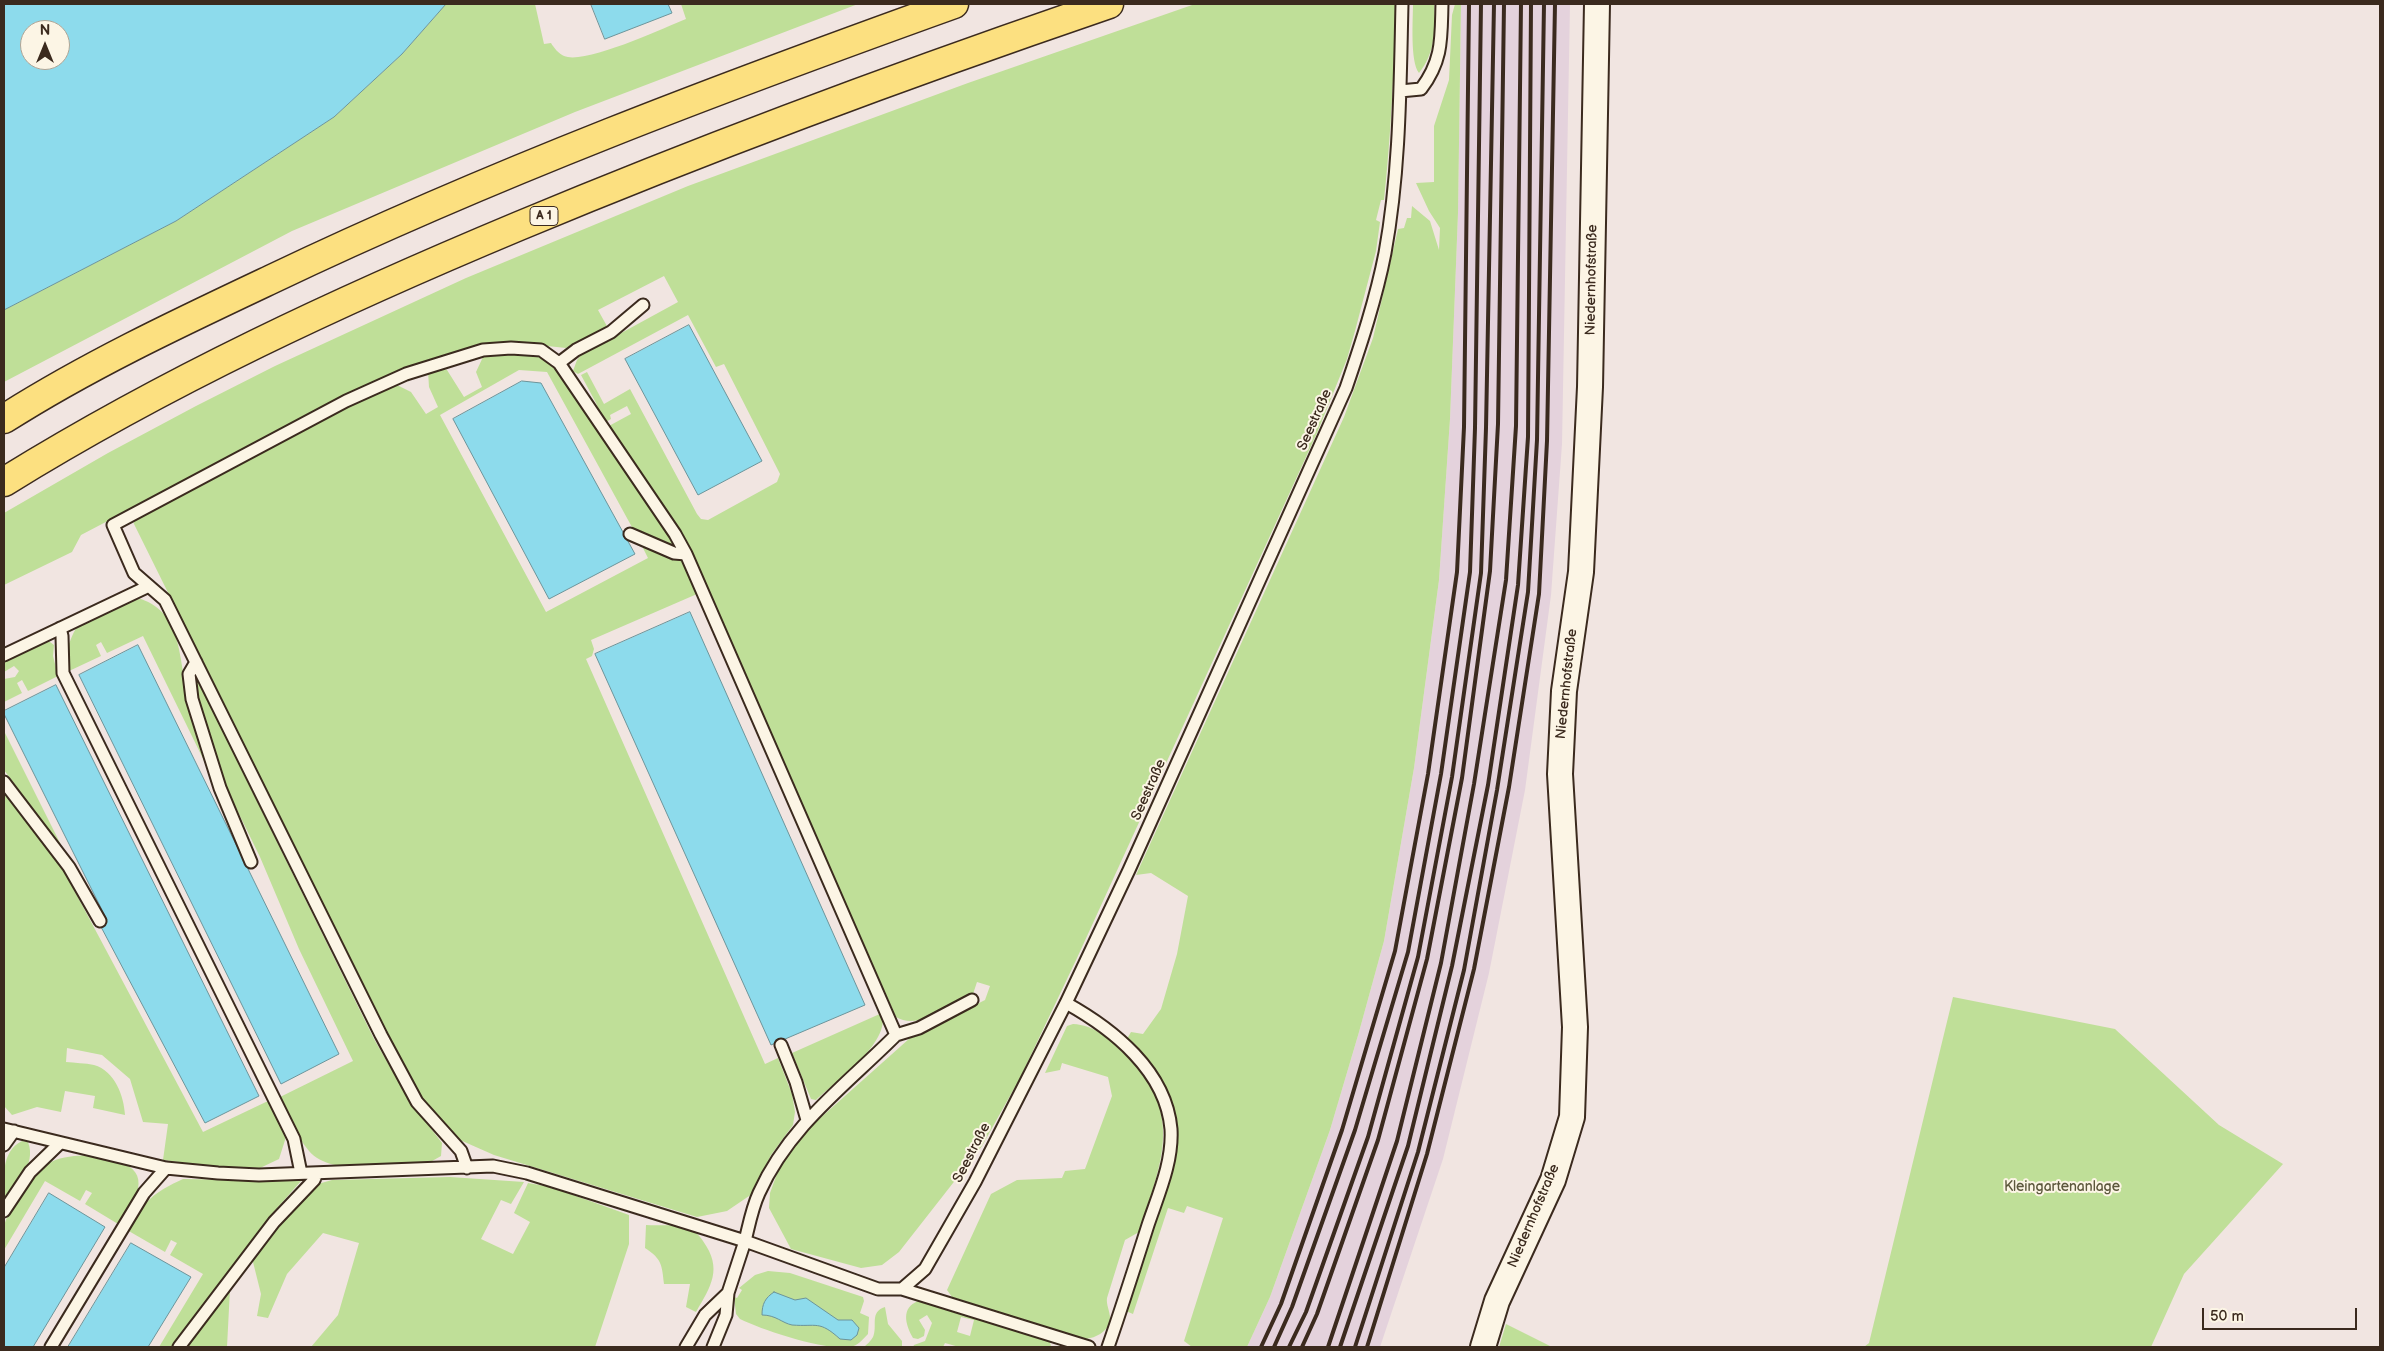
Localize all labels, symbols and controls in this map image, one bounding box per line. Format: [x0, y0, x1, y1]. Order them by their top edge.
north arrow [20, 20, 70, 70]
text: N [40, 22, 50, 39]
road number: A 1 [530, 207, 558, 226]
street label: Niedernhofstraße [1583, 224, 1601, 336]
street label: Seestraße [1294, 387, 1336, 453]
street label: Niedernhofstraße [1553, 628, 1581, 740]
street label: Seestraße [1128, 757, 1170, 823]
street label: Seestraße [950, 1120, 994, 1186]
street label: Niedernhofstraße [1505, 1162, 1563, 1270]
park label: Kleingartenanlage [2004, 1179, 2120, 1195]
scale bar [2204, 1298, 2359, 1330]
text: 50 m [2210, 1307, 2244, 1326]

